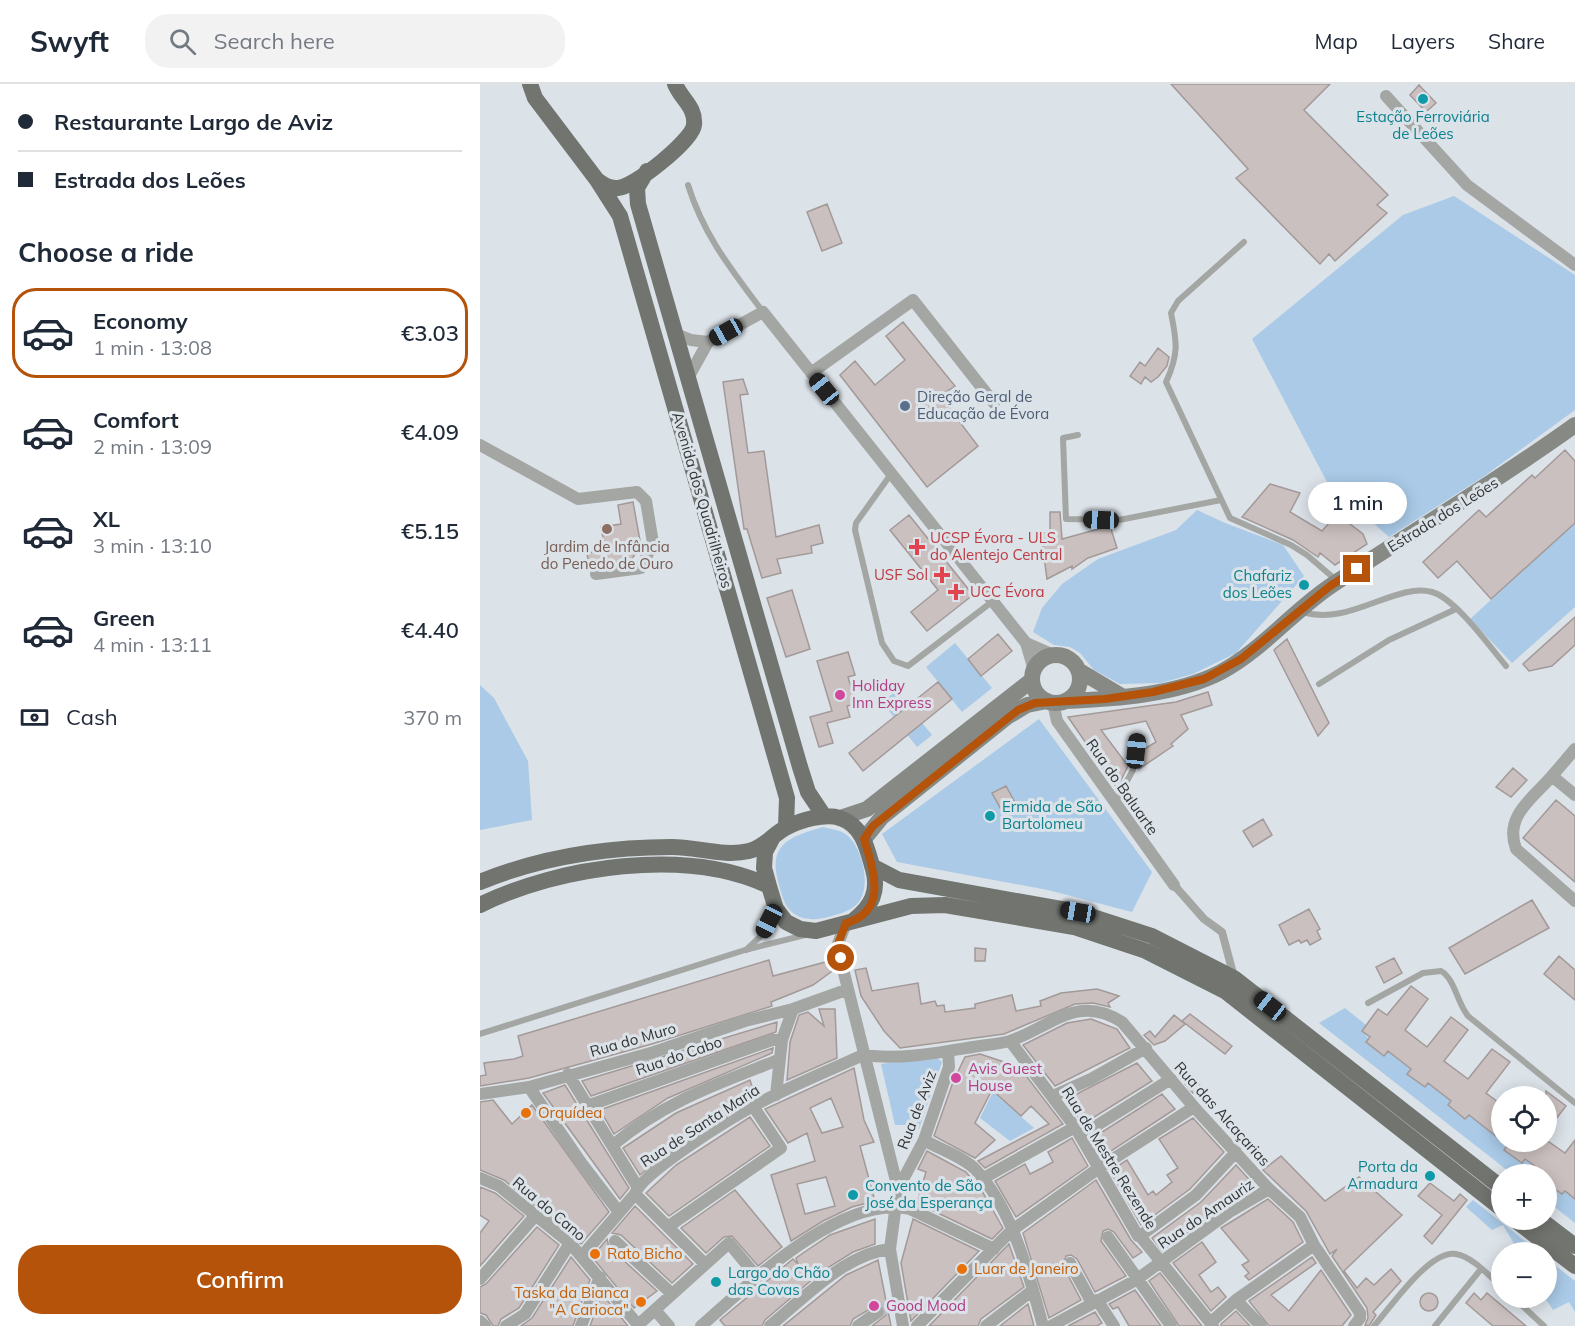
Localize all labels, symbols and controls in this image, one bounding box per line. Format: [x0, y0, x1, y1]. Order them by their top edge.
search box [145, 14, 565, 68]
text: Swyft [30, 24, 109, 59]
icon: search [166, 25, 199, 58]
text: Search here [214, 27, 335, 55]
text: Map [1315, 28, 1358, 54]
text: Layers [1391, 28, 1455, 54]
text: Share [1488, 28, 1545, 54]
marker: Estação Ferroviária de Leões [1416, 92, 1430, 106]
place label: Estação Ferroviária de Leões [1356, 107, 1490, 143]
text: Restaurante Largo de Aviz [54, 108, 333, 136]
text: Estrada dos Leões [54, 166, 246, 194]
text: Choose a ride [18, 235, 194, 269]
icon: car [21, 306, 75, 360]
text: Economy [93, 307, 188, 335]
car [706, 315, 746, 349]
text: €3.03 [401, 319, 459, 347]
text: 1 min · 13:08 [93, 335, 212, 360]
car [806, 369, 842, 409]
place label: Direção Geral de Educação de Évora [917, 387, 1049, 423]
marker: Direção Geral de Educação de Évora [898, 399, 912, 413]
icon: car [21, 405, 75, 459]
text: Comfort [93, 406, 179, 434]
street label: Avenida dos Quadrilheiros [668, 410, 737, 590]
text: €4.09 [401, 418, 459, 446]
text: 2 min · 13:09 [93, 434, 212, 459]
street label: Estrada dos Leões [1384, 473, 1502, 556]
callout: 1 min [1308, 482, 1406, 524]
text: 1 min [1332, 490, 1383, 515]
icon: car [21, 504, 75, 558]
text: XL [93, 505, 120, 533]
car [1083, 510, 1119, 530]
text: €5.15 [401, 517, 459, 545]
marker: Jardim de Infância do Penedo de Ouro [600, 522, 614, 536]
place label: UCSP Évora - ULS do Alentejo Central [930, 528, 1062, 564]
text: 3 min · 13:10 [93, 533, 212, 558]
place label: Jardim de Infância do Penedo de Ouro [541, 537, 673, 573]
marker: UCSP Évora - ULS do Alentejo Central [908, 538, 926, 556]
route end [1343, 555, 1370, 582]
place label: USF Sol [874, 565, 928, 584]
marker: USF Sol [933, 566, 951, 584]
place label: Chafariz dos Leões [1223, 566, 1292, 602]
marker: Chafariz dos Leões [1297, 578, 1311, 592]
place label: UCC Évora [970, 582, 1045, 601]
marker: UCC Évora [947, 583, 965, 601]
icon: car [21, 603, 75, 657]
text: Green [93, 604, 155, 632]
text: €4.40 [401, 616, 459, 644]
text: 4 min · 13:11 [93, 632, 212, 657]
place label: Holiday Inn Express [852, 676, 932, 712]
marker: Holiday Inn Express [833, 688, 847, 702]
icon: cash [18, 701, 51, 734]
text: Cash [66, 703, 118, 731]
text: 370 m [403, 705, 462, 730]
car [1125, 732, 1147, 770]
street label: Rua do Baluarte [1082, 735, 1163, 838]
place label: Ermida de São Bartolomeu [1002, 797, 1103, 833]
marker: Ermida de São Bartolomeu [983, 809, 997, 823]
car [1059, 900, 1097, 924]
car [753, 901, 785, 941]
route start [827, 944, 854, 971]
car [1250, 988, 1290, 1024]
street label: Rua do Muro [588, 1018, 678, 1061]
street label: Rua do Cabo [633, 1032, 724, 1079]
street label: Rua das Alcaçarias [1170, 1057, 1274, 1170]
place label: Avis Guest House [968, 1059, 1042, 1095]
street label: Rua de Aviz [893, 1067, 940, 1152]
marker: Avis Guest House [949, 1071, 963, 1085]
street label: Rua de Santa Maria [637, 1080, 763, 1171]
street label: Rua de Mestre Rezende [1058, 1083, 1161, 1232]
map controls [1491, 1086, 1557, 1308]
button: locate [1491, 1086, 1557, 1152]
place label: Orquídea [538, 1103, 602, 1122]
marker: Orquídea [519, 1106, 533, 1120]
place label: Porta da Armadura [1347, 1157, 1418, 1193]
button: + [1491, 1164, 1557, 1230]
marker: Porta da Armadura [1423, 1169, 1437, 1183]
street label: Rua do Cano [509, 1172, 590, 1245]
street label: Rua do Amauriz [1154, 1174, 1258, 1253]
place label: Convento de São José da Esperança [865, 1176, 993, 1212]
marker: Convento de São José da Esperança [846, 1188, 860, 1202]
button: − [1491, 1242, 1557, 1308]
place label: Rato Bicho [607, 1244, 683, 1263]
button: Confirm [18, 1245, 462, 1314]
marker: Rato Bicho [588, 1247, 602, 1261]
place label: Luar de Janeiro [974, 1259, 1079, 1278]
marker: Luar de Janeiro [955, 1262, 969, 1276]
place label: Largo do Chão das Covas [728, 1263, 830, 1299]
marker: Largo do Chão das Covas [709, 1275, 723, 1289]
place label: Taska da Bianca "A Carioca" [514, 1283, 629, 1319]
marker: Taska da Bianca "A Carioca" [634, 1295, 648, 1309]
place label: Good Mood [886, 1296, 966, 1315]
marker: Good Mood [867, 1299, 881, 1313]

